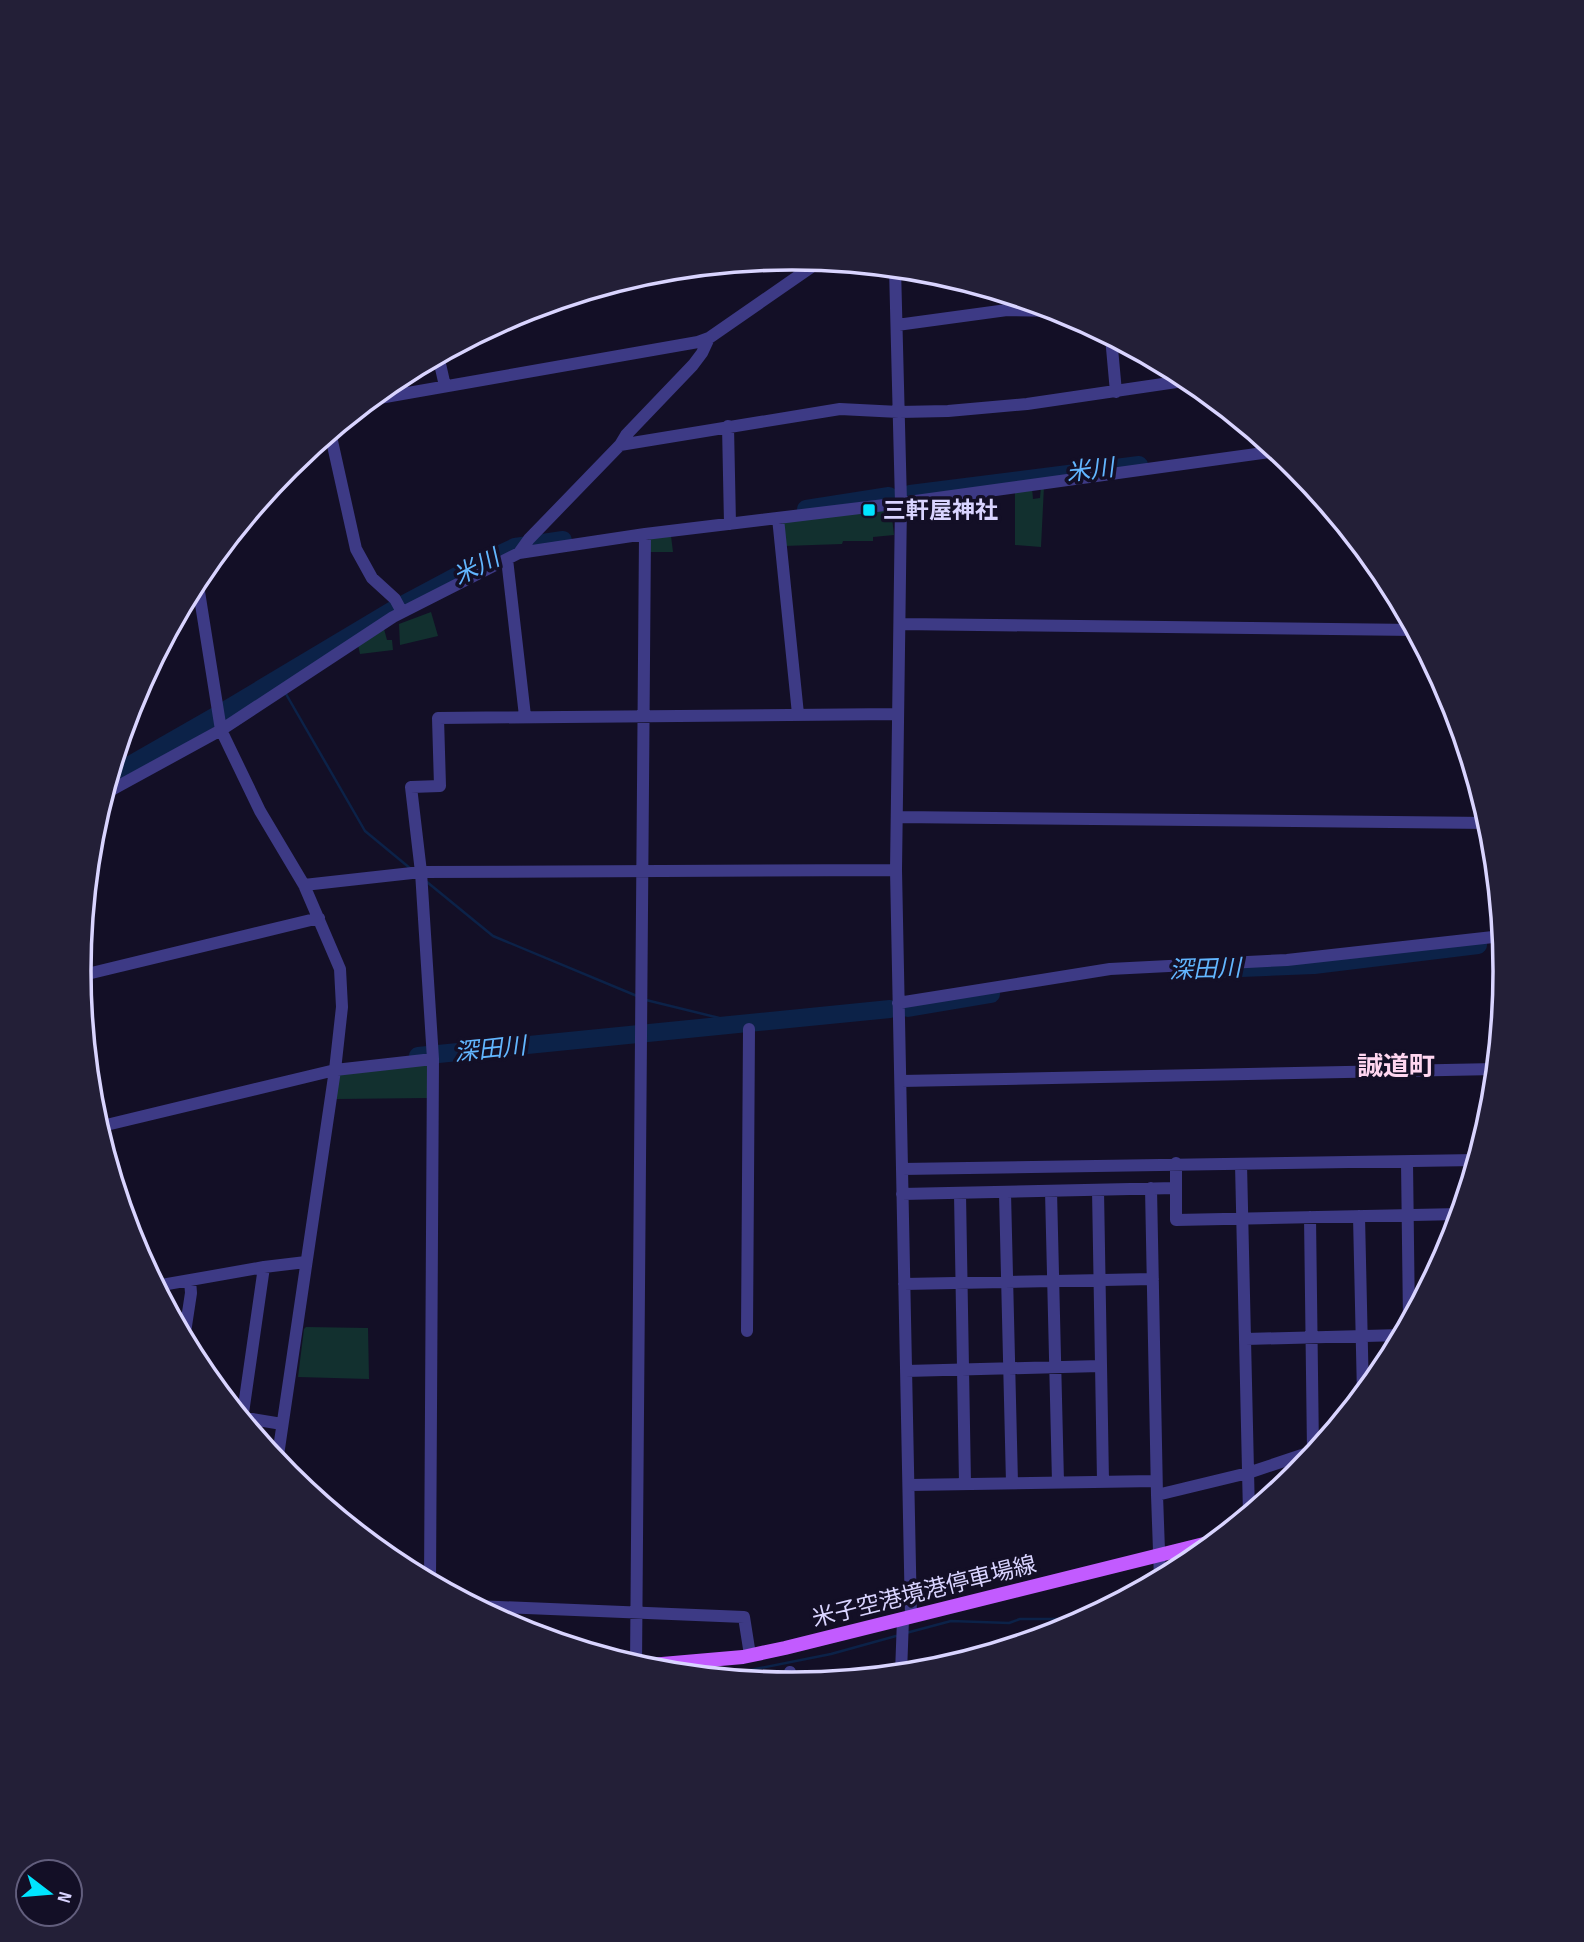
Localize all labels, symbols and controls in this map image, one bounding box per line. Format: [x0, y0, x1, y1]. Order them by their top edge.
water label: 米川 [1064, 453, 1119, 488]
place label: 三軒屋神社 [883, 497, 998, 525]
marker: 三軒屋神社 [861, 502, 877, 518]
water label: 米川 [448, 542, 507, 591]
water label: 深田川 [1169, 954, 1244, 985]
water label: 深田川 [453, 1031, 530, 1068]
district label: 誠道町 [1357, 1052, 1435, 1083]
street label: 米子空港境港停車場線 [809, 1551, 1039, 1633]
north arrow [14, 1858, 84, 1928]
text: N [51, 1889, 76, 1905]

